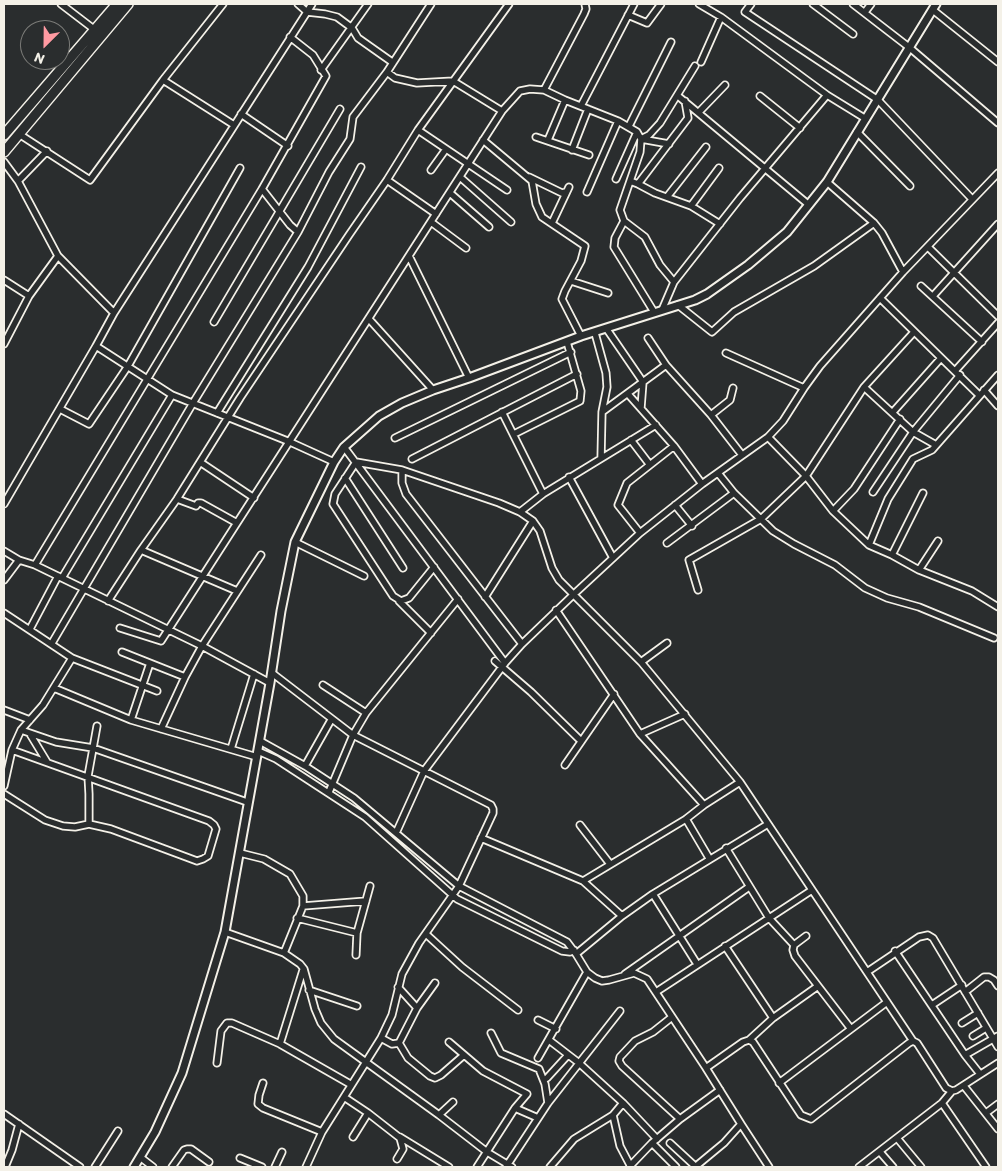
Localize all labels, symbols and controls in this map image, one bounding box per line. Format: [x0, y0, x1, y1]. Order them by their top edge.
north arrow [20, 20, 70, 70]
text: N [32, 49, 47, 68]

